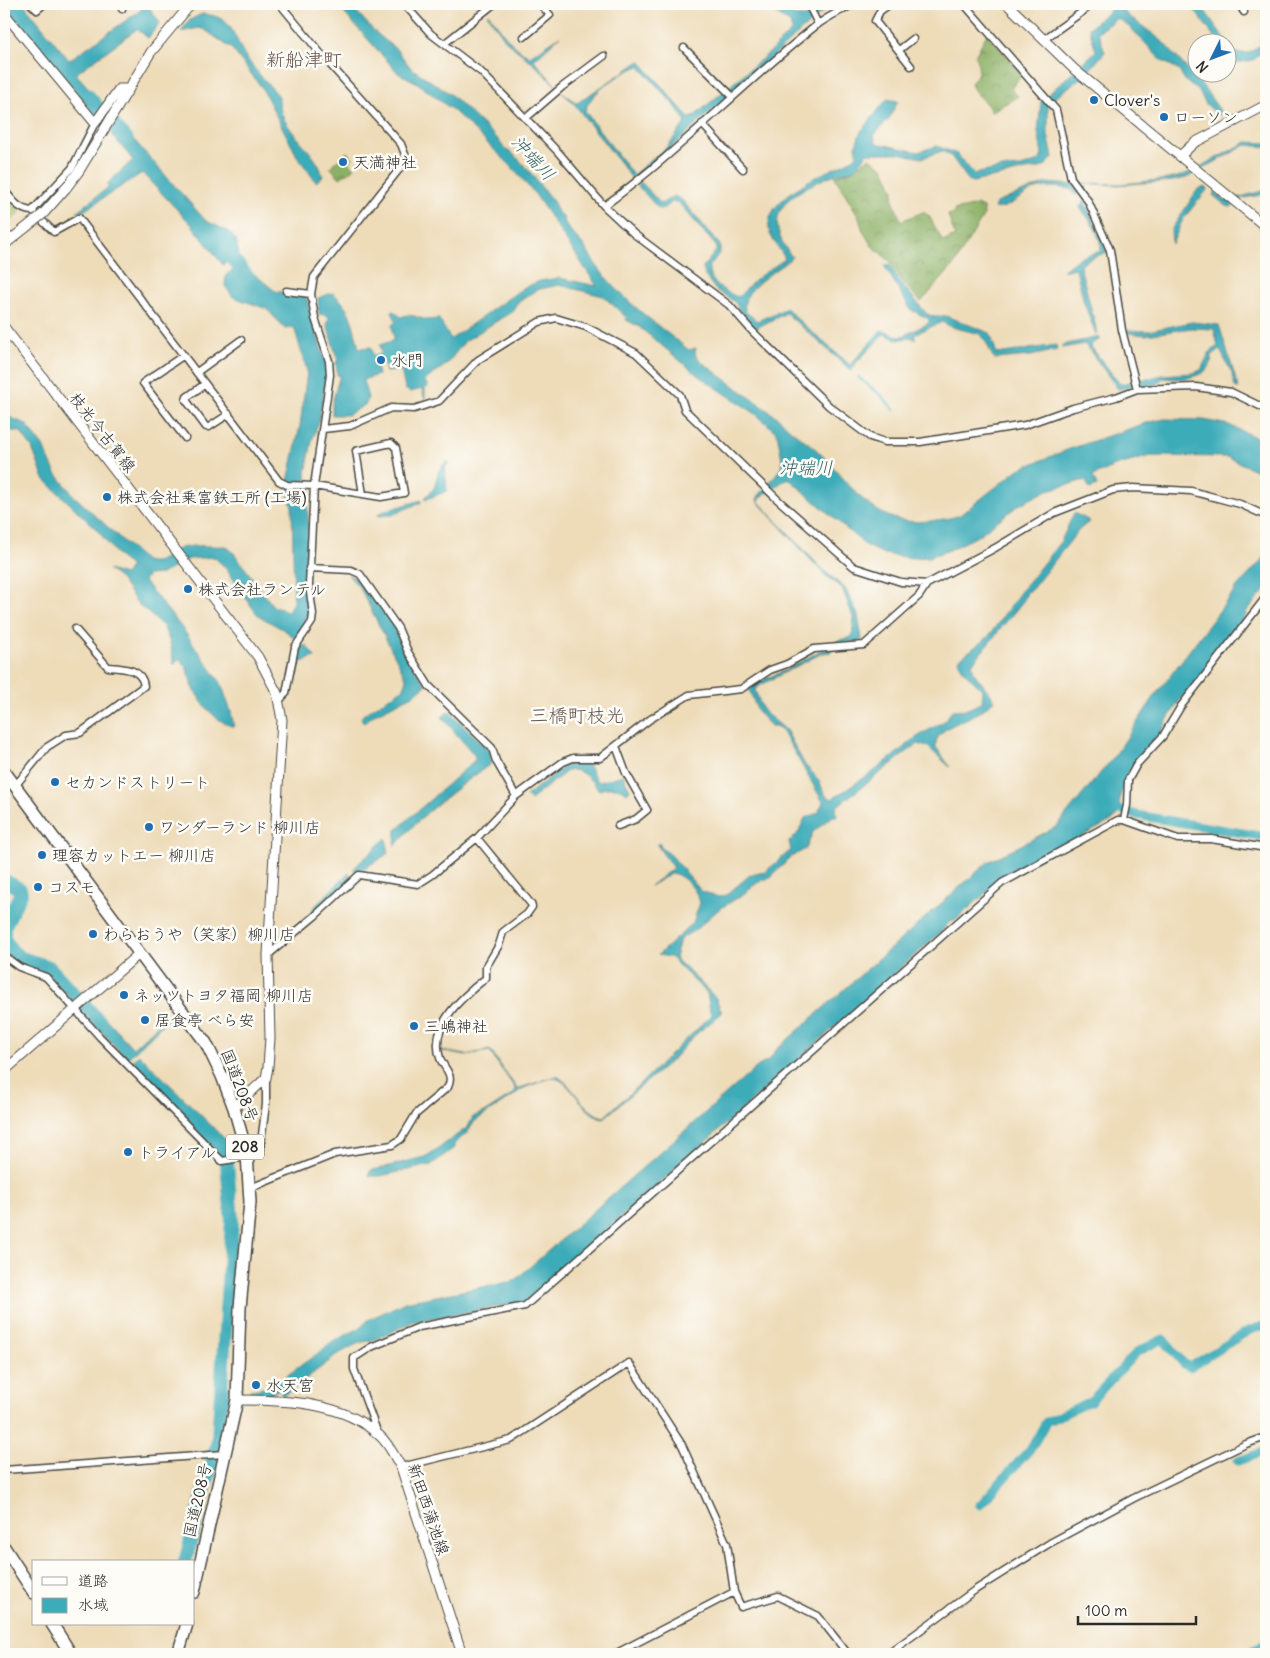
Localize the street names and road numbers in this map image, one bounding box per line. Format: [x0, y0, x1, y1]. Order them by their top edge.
street label: 枝光今古賀線 [66, 388, 140, 476]
street label: 国道208号 [217, 1046, 263, 1124]
road number: 208 [226, 1134, 264, 1160]
street label: 国道208号 [179, 1460, 215, 1540]
street label: 新田西蒲池線 [404, 1460, 454, 1558]

